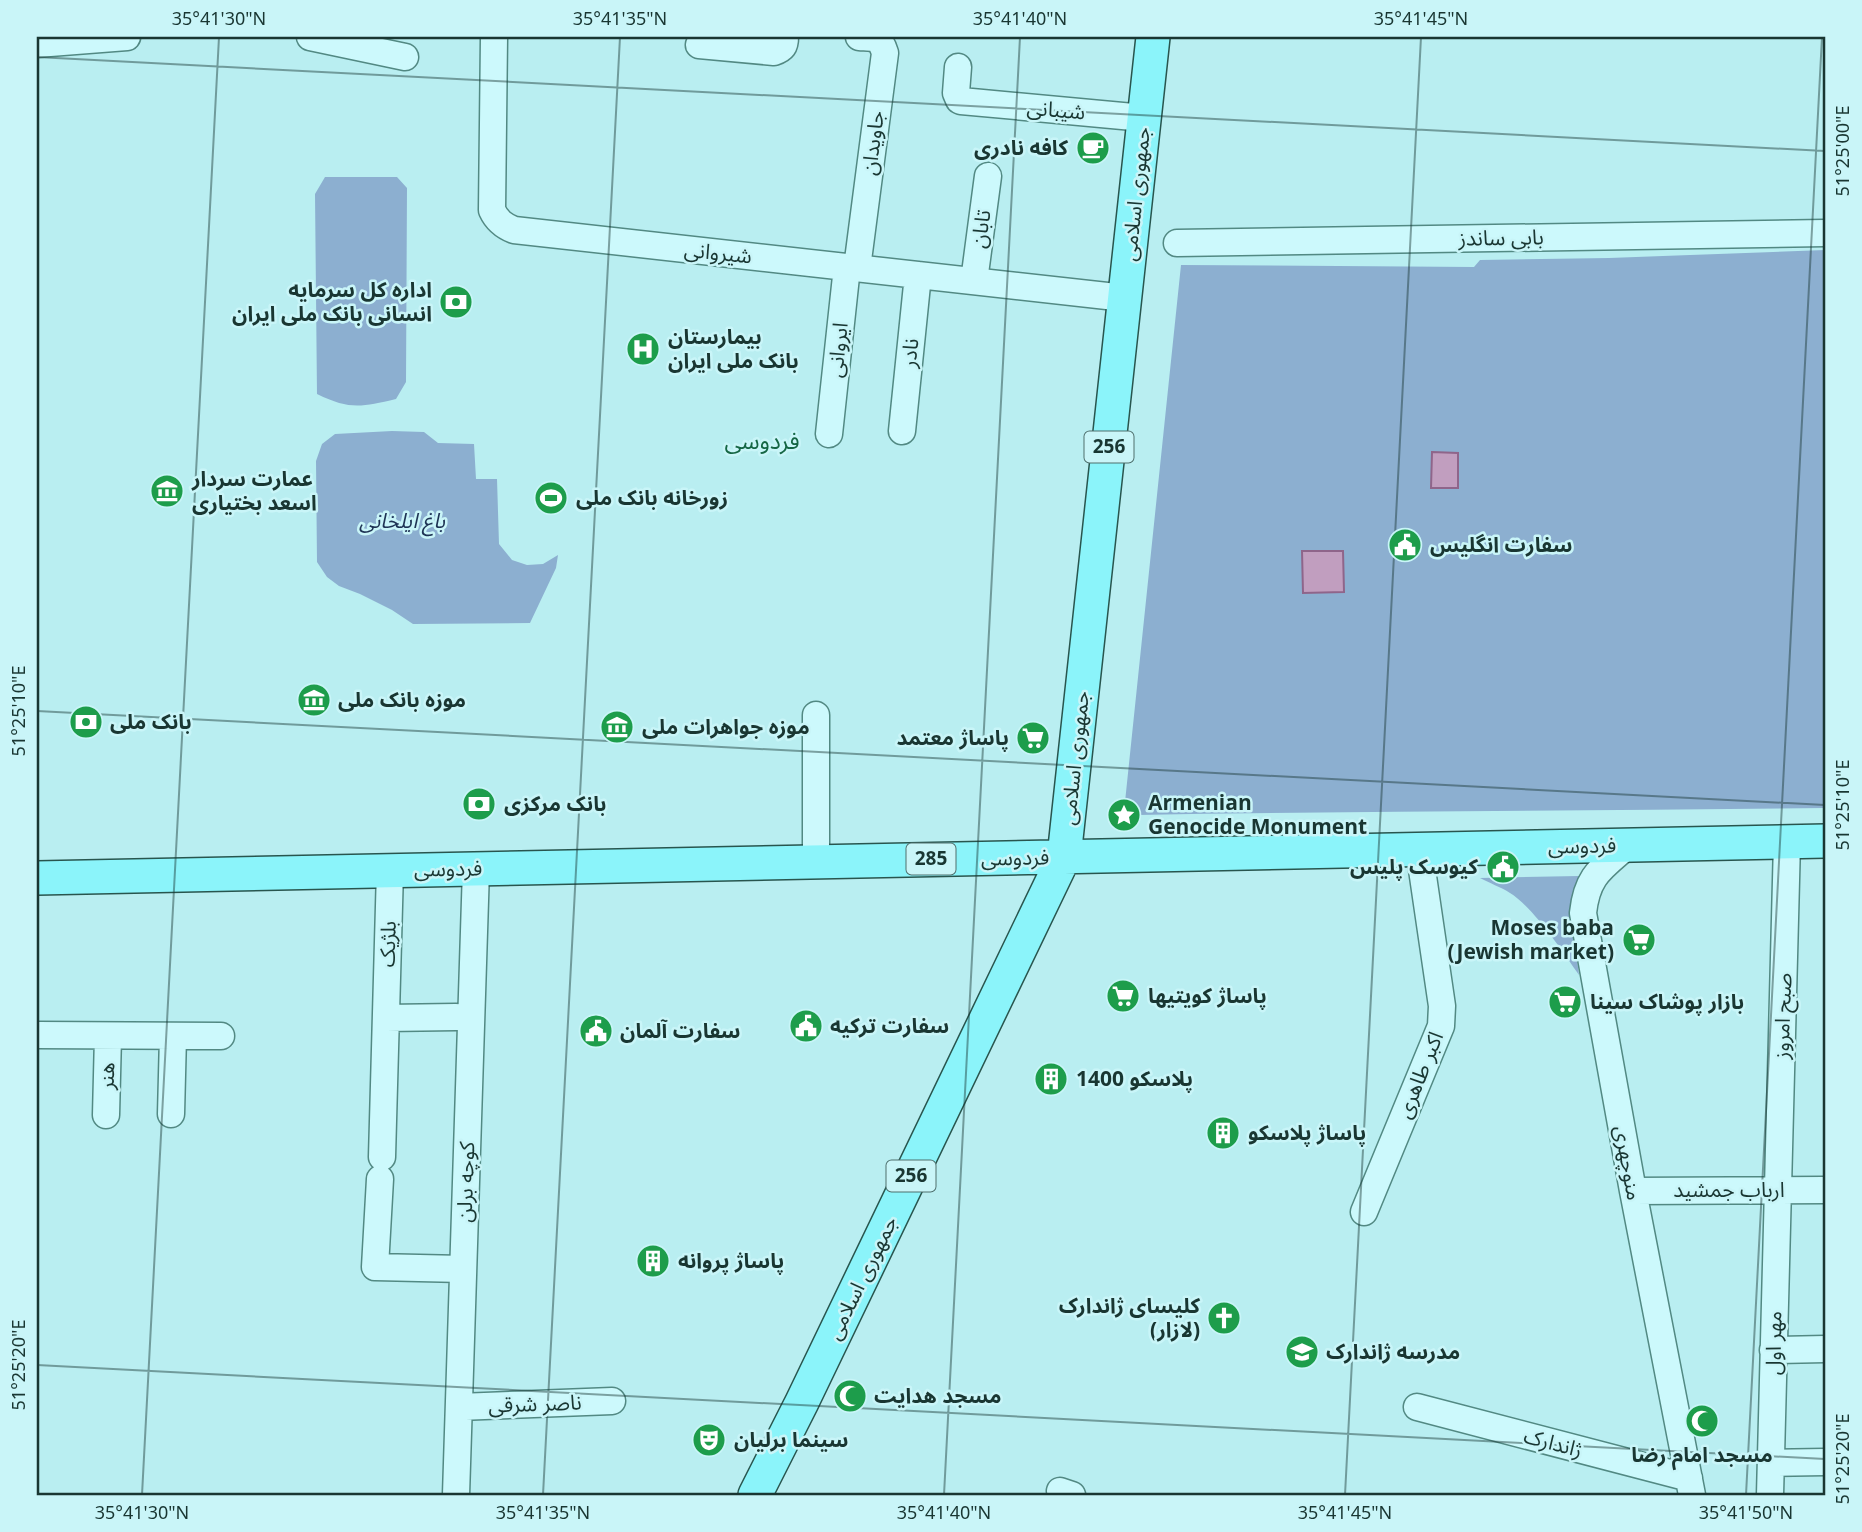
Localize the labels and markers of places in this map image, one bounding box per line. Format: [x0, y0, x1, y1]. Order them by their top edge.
place label: کافه نادری [974, 126, 1068, 170]
cafe icon: کافه نادری [1074, 129, 1112, 167]
place label: اداره کل سرمایه انسانی بانک ملی ایران [232, 268, 432, 336]
bank icon: اداره کل سرمایه انسانی بانک ملی ایران [437, 283, 475, 321]
place label: بیمارستان بانک ملی ایران [668, 315, 799, 383]
hospital icon: بیمارستان بانک ملی ایران [624, 330, 662, 368]
place label: عمارت سردار اسعد بختیاری [191, 457, 317, 525]
museum icon: عمارت سردار اسعد بختیاری [148, 472, 186, 510]
place label: زورخانه بانک ملی [576, 476, 728, 520]
sports icon: زورخانه بانک ملی [532, 479, 570, 517]
place label: سفارت انگلیس [1430, 523, 1572, 567]
public building icon: سفارت انگلیس [1386, 526, 1424, 564]
place label: موزه بانک ملی [338, 678, 466, 722]
museum icon: موزه بانک ملی [295, 681, 333, 719]
place label: بانک ملی [110, 700, 192, 744]
bank icon: بانک ملی [67, 703, 105, 741]
place label: موزه جواهرات ملی [642, 705, 810, 749]
museum icon: موزه جواهرات ملی [598, 708, 636, 746]
place label: پاساژ معتمد [897, 716, 1009, 760]
supermarket icon: پاساژ معتمد [1014, 719, 1052, 757]
place label: Armenian Genocide Monument [1148, 781, 1367, 849]
place label: بانک مرکزی [504, 782, 607, 826]
bank icon: بانک مرکزی [460, 785, 498, 823]
place icon: Armenian Genocide Monument [1105, 796, 1143, 834]
place label: کیوسک پلیس [1350, 845, 1478, 889]
public building icon: کیوسک پلیس [1484, 848, 1522, 886]
place label: Moses baba (Jewish market) [1447, 906, 1614, 974]
supermarket icon: Moses baba (Jewish market) [1620, 921, 1658, 959]
place label: پاساژ کویتیها [1148, 974, 1267, 1018]
supermarket icon: پاساژ کویتیها [1104, 977, 1142, 1015]
place label: بازار پوشاک سینا [1590, 980, 1744, 1024]
supermarket icon: بازار پوشاک سینا [1546, 983, 1584, 1021]
place label: سفارت ترکیه [830, 1004, 949, 1048]
public building icon: سفارت ترکیه [787, 1007, 825, 1045]
place label: سفارت آلمان [620, 1009, 741, 1053]
public building icon: سفارت آلمان [577, 1012, 615, 1050]
place label: پلاسکو 1400 [1076, 1057, 1193, 1101]
building icon: پلاسکو 1400 [1032, 1060, 1070, 1098]
place label: پاساژ پلاسکو [1248, 1111, 1366, 1155]
building icon: پاساژ پلاسکو [1204, 1114, 1242, 1152]
place label: پاساژ پروانه [678, 1239, 784, 1283]
building icon: پاساژ پروانه [634, 1242, 672, 1280]
place label: کلیسای ژاندارک (لازار) [1059, 1284, 1200, 1352]
church icon: کلیسای ژاندارک (لازار) [1205, 1299, 1243, 1337]
place label: مدرسه ژاندارک [1326, 1330, 1460, 1374]
school or university icon: مدرسه ژاندارک [1283, 1333, 1321, 1371]
place label: مسجد هدایت [874, 1374, 1002, 1418]
mosque icon: مسجد هدایت [831, 1377, 869, 1415]
mosque icon: مسجد امام رضا [1683, 1402, 1721, 1440]
place label: سینما برلیان [734, 1418, 849, 1462]
theatre icon: سینما برلیان [690, 1421, 728, 1459]
place label: مسجد امام رضا [1631, 1433, 1773, 1477]

